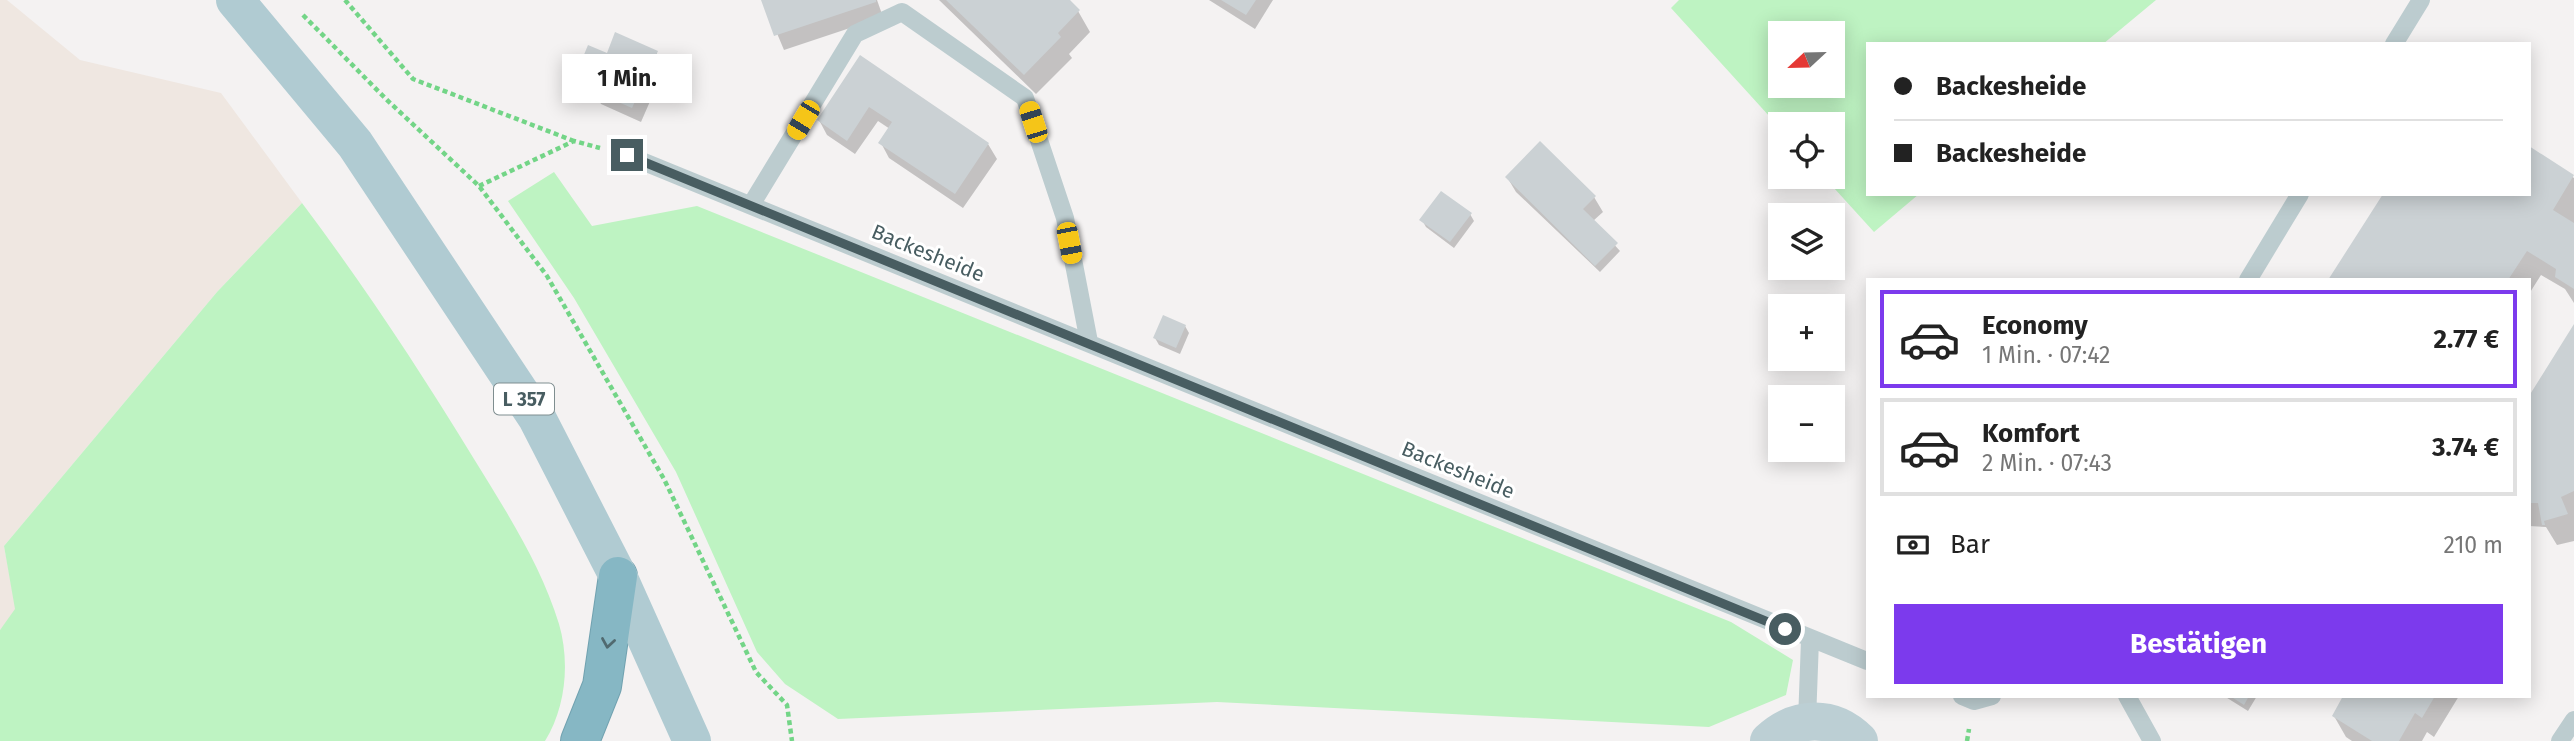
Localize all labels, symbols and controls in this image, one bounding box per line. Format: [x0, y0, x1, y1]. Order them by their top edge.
north arrow [1768, 21, 1844, 98]
map controls [1768, 21, 1845, 462]
callout: 1 Min. [562, 54, 692, 102]
text: 1 Min. [597, 64, 657, 92]
text: Backesheide [1936, 71, 2086, 102]
car [784, 97, 823, 143]
car [1017, 99, 1050, 145]
button: locate [1768, 112, 1845, 189]
text: Backesheide [1936, 138, 2086, 169]
route end [611, 139, 643, 171]
button: layers [1768, 203, 1845, 280]
street label: Backesheide [868, 219, 988, 287]
car [1055, 220, 1084, 266]
button: + [1768, 294, 1845, 371]
icon: car [1898, 308, 1961, 371]
text: Economy [1982, 310, 2088, 341]
text: 2.77 € [2433, 324, 2499, 355]
text: 1 Min. · 07:42 [1982, 341, 2110, 369]
road number: L 357 [494, 384, 554, 414]
button: − [1768, 385, 1845, 462]
icon: car [1898, 416, 1961, 479]
text: Komfort [1982, 418, 2080, 449]
text: 3.74 € [2432, 432, 2499, 463]
street label: Backesheide [1398, 436, 1518, 504]
text: 2 Min. · 07:43 [1982, 449, 2112, 477]
icon: cash [1894, 526, 1932, 564]
text: Bar [1950, 529, 1990, 560]
text: 210 m [2444, 531, 2503, 559]
button: Bestätigen [1894, 604, 2503, 684]
route start [1769, 613, 1801, 645]
one-way arrow [601, 637, 616, 649]

